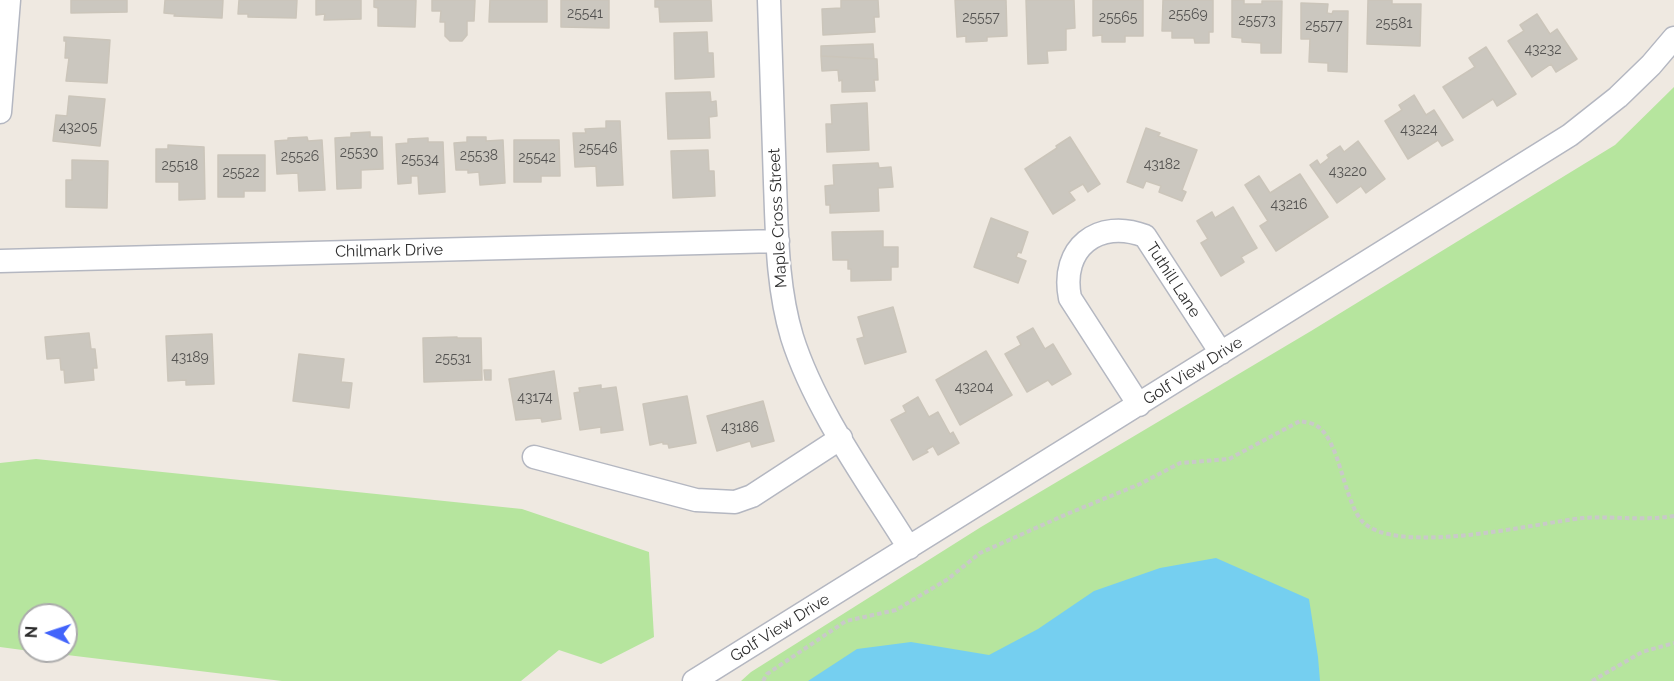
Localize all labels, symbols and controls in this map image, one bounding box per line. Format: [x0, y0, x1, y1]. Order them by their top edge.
house number: 25541 [567, 6, 603, 22]
house number: 25569 [1168, 7, 1208, 23]
house number: 25557 [962, 10, 1000, 26]
house number: 25565 [1099, 10, 1137, 26]
house number: 25573 [1238, 13, 1276, 29]
house number: 25581 [1376, 16, 1412, 32]
house number: 25577 [1305, 18, 1343, 34]
house number: 43232 [1524, 42, 1562, 58]
house number: 43205 [59, 120, 97, 136]
house number: 43224 [1400, 122, 1438, 138]
house number: 25546 [579, 141, 617, 157]
house number: 25530 [340, 145, 378, 161]
house number: 25538 [460, 148, 498, 164]
street label: Maple Cross Street [765, 148, 791, 288]
house number: 25526 [281, 149, 319, 165]
house number: 25542 [518, 150, 556, 166]
house number: 25534 [401, 152, 439, 168]
house number: 43182 [1144, 157, 1180, 173]
house number: 25518 [162, 158, 198, 174]
house number: 43220 [1329, 164, 1367, 180]
house number: 25522 [222, 165, 260, 181]
house number: 43216 [1271, 197, 1307, 213]
street label: Tuthill Lane [1142, 239, 1204, 321]
street label: Chilmark Drive [335, 240, 443, 262]
street label: Golf View Drive [1140, 333, 1246, 409]
house number: 43189 [171, 350, 209, 366]
house number: 25531 [435, 351, 471, 367]
house number: 43204 [955, 380, 993, 396]
house number: 43174 [517, 390, 553, 406]
house number: 43186 [721, 420, 759, 436]
street label: Golf View Drive [727, 590, 833, 666]
north arrow [18, 603, 78, 663]
text: N [22, 626, 41, 639]

